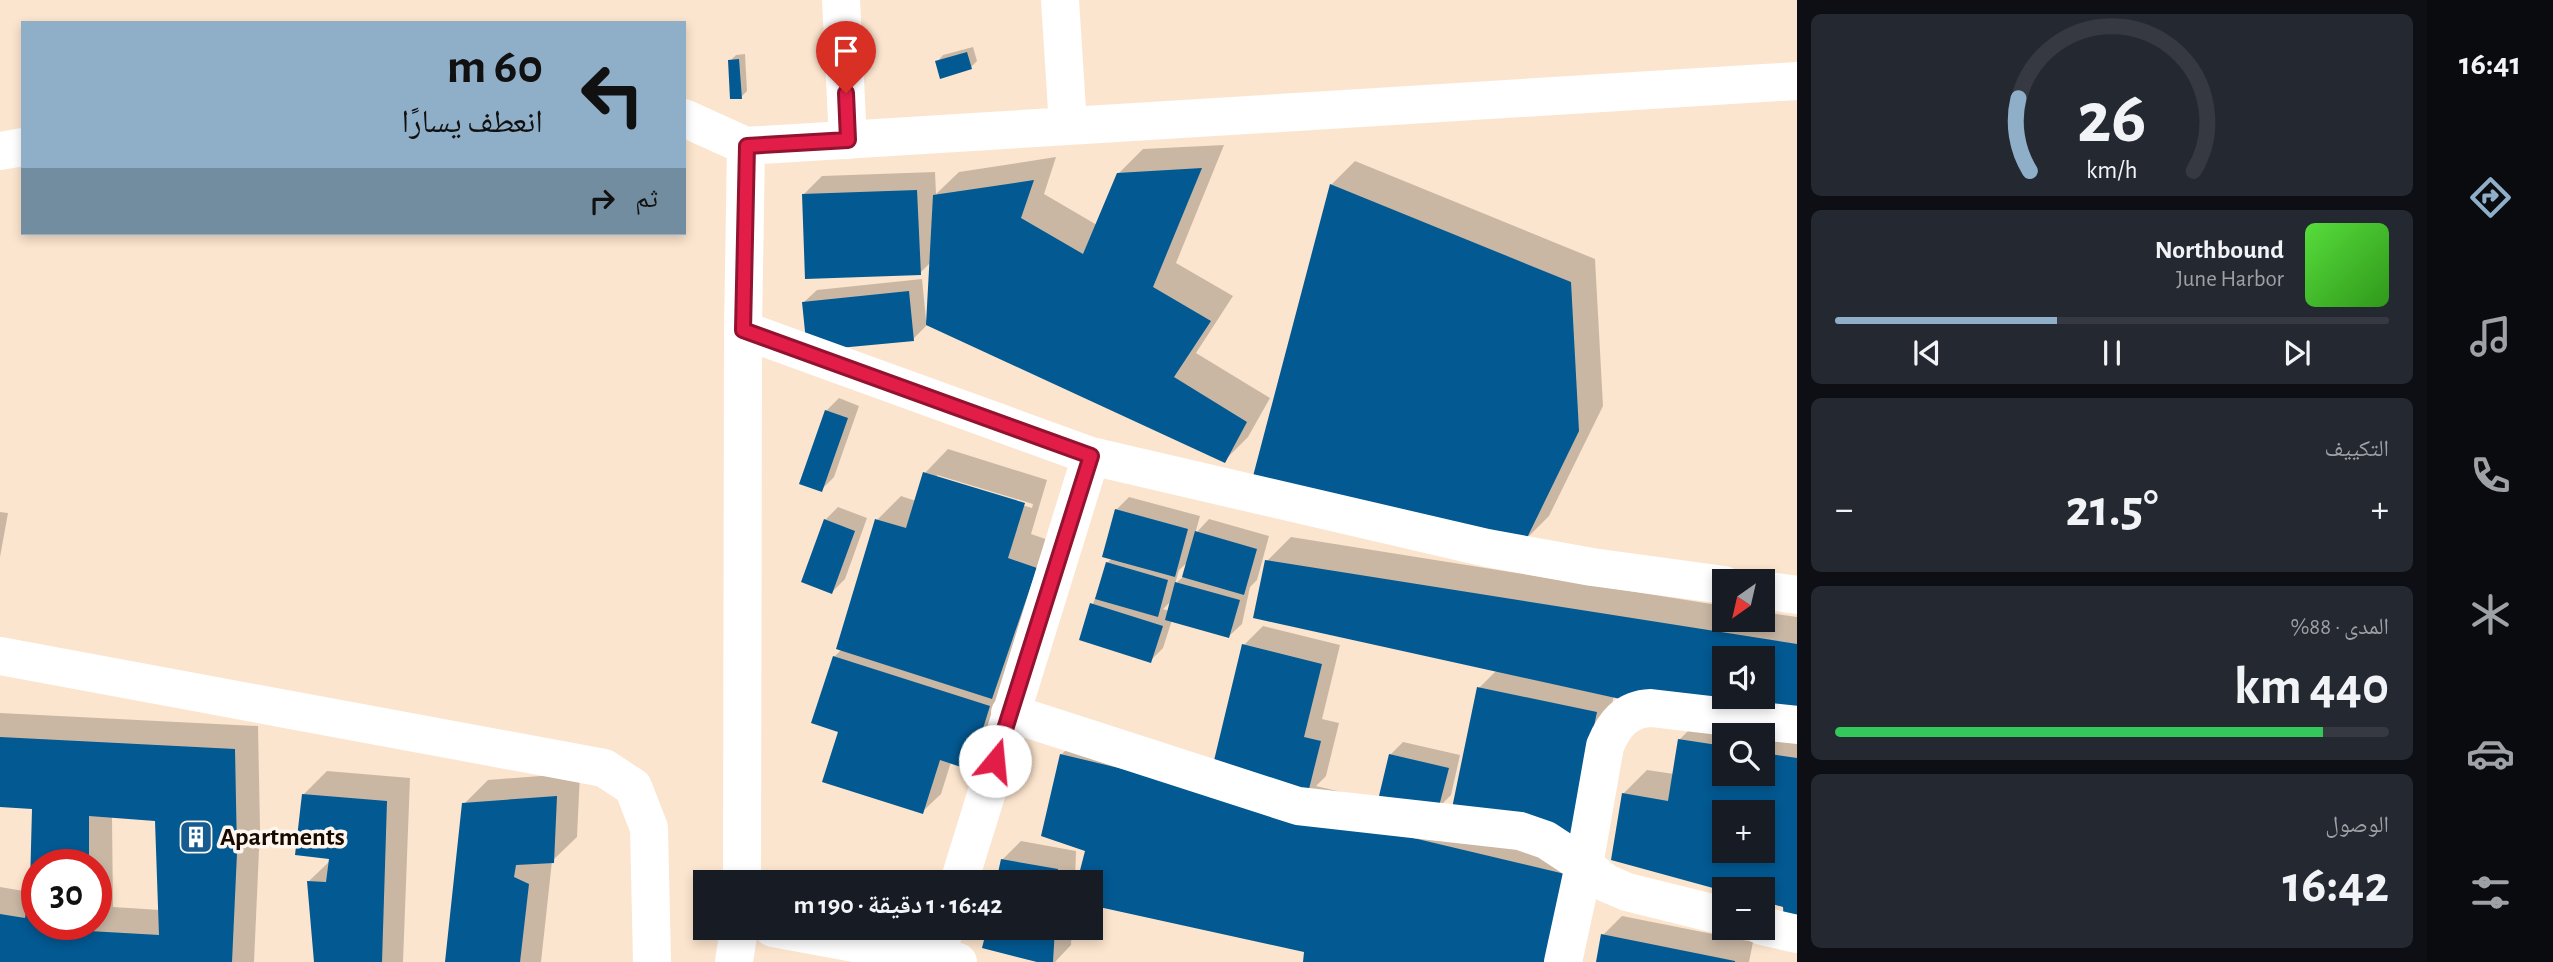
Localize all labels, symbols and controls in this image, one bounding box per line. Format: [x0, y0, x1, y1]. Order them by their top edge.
pin [816, 21, 876, 93]
icon: arrive [827, 32, 865, 70]
text: 60 m [447, 43, 543, 92]
text: 16:41 [2459, 48, 2521, 80]
icon: left [567, 49, 658, 140]
text: 26 [2077, 83, 2147, 156]
text: انعطف يسارًا [402, 106, 543, 138]
text: km/h [2086, 158, 2138, 183]
icon: directions [2466, 173, 2515, 222]
icon: right [583, 182, 621, 220]
text: ثم [635, 186, 658, 212]
text: Northbound [2155, 237, 2284, 263]
text: June Harbor [2176, 268, 2284, 291]
icon: music [2466, 312, 2515, 361]
icon: previous [1908, 334, 1946, 372]
icon: pause [2093, 334, 2131, 372]
icon: next [2278, 334, 2316, 372]
text: التكييف [2324, 438, 2389, 461]
icon: phone [2466, 451, 2515, 500]
text: 21.5° [2066, 483, 2158, 535]
text: − [1835, 491, 1853, 529]
text: + [2371, 491, 2389, 529]
north arrow [1712, 569, 1774, 632]
map controls [1712, 569, 1775, 940]
icon: climate [2466, 590, 2515, 639]
text: المدى · 88% [2290, 616, 2389, 639]
button: sound [1712, 646, 1775, 709]
text: 440 km [2234, 661, 2389, 713]
button: search [1712, 723, 1775, 786]
position arrow [958, 724, 1032, 798]
icon: car [2466, 729, 2515, 778]
button: + [1712, 800, 1775, 863]
text: الوصول [2325, 814, 2389, 837]
building icon: Apartments [177, 818, 215, 856]
place label: Apartments [220, 824, 345, 850]
speed limit sign: 30 [21, 849, 112, 940]
text: 16:42 [2283, 859, 2389, 911]
icon: filters [2466, 868, 2515, 917]
button: − [1712, 877, 1775, 940]
text: 16:42 · 1 دقيقة · 190 m [793, 892, 1003, 918]

